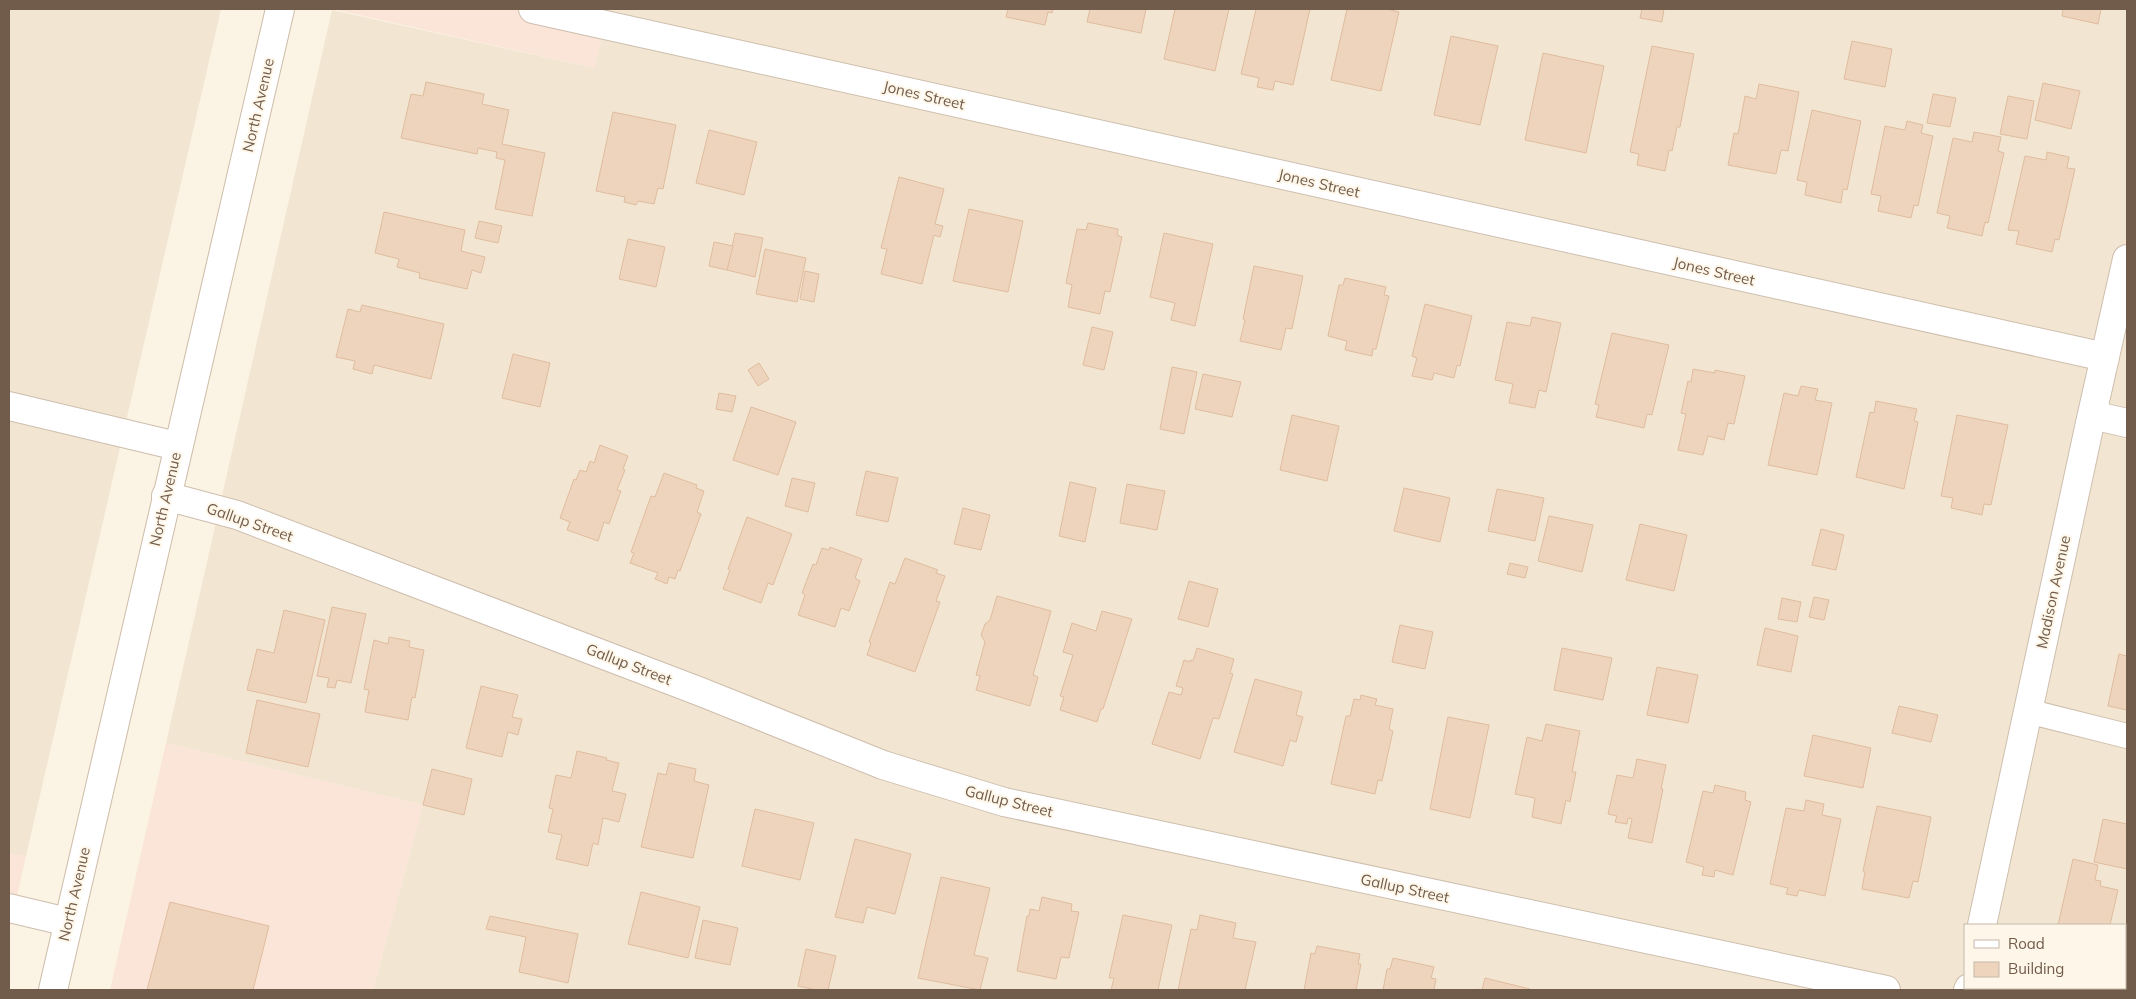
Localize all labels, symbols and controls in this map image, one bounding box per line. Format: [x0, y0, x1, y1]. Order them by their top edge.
street label: North Avenue [238, 56, 278, 154]
street label: Jones Street [881, 76, 967, 114]
street label: Jones Street [1276, 164, 1362, 202]
street label: Jones Street [1671, 252, 1757, 290]
street label: North Avenue [145, 450, 185, 548]
street label: Gallup Street [204, 498, 296, 546]
street label: Madison Avenue [2032, 534, 2074, 650]
street label: Gallup Street [584, 639, 674, 689]
street label: Gallup Street [963, 781, 1055, 821]
street label: North Avenue [54, 845, 94, 943]
street label: Gallup Street [1359, 869, 1451, 907]
legend [1964, 924, 2126, 989]
text: Road [2008, 934, 2045, 953]
text: Building [2008, 959, 2064, 978]

